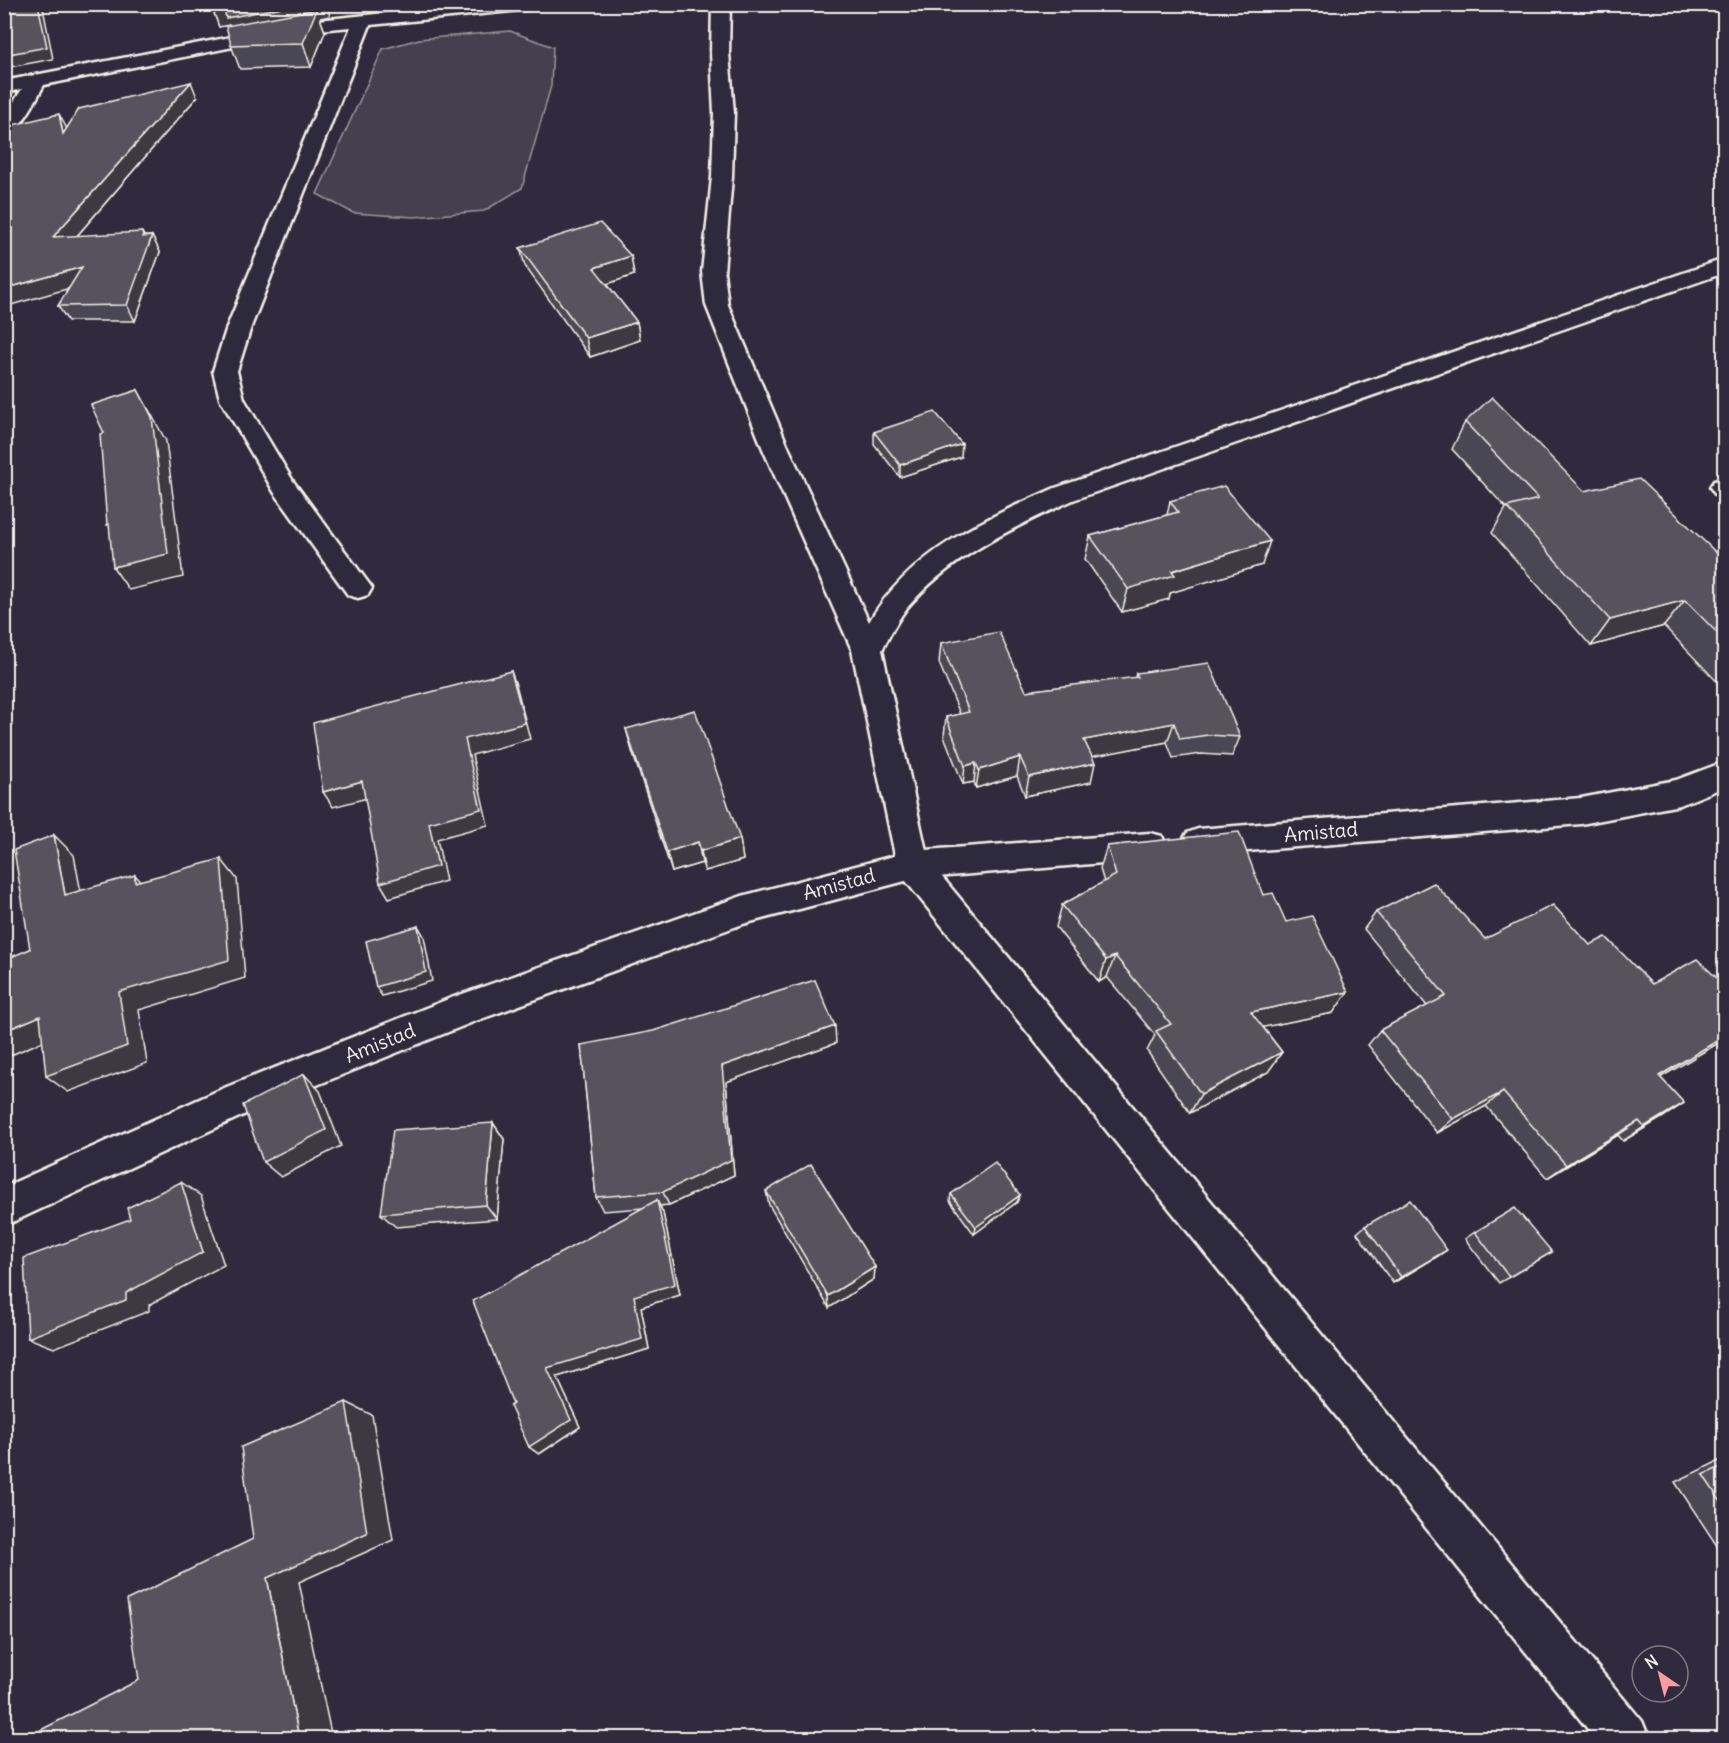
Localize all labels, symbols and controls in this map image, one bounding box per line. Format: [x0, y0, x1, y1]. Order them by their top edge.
street label: Amistad [1283, 816, 1359, 847]
street label: Amistad [800, 862, 878, 905]
street label: Amistad [341, 1017, 419, 1068]
north arrow [1630, 1644, 1690, 1704]
text: N [1641, 1650, 1662, 1673]

